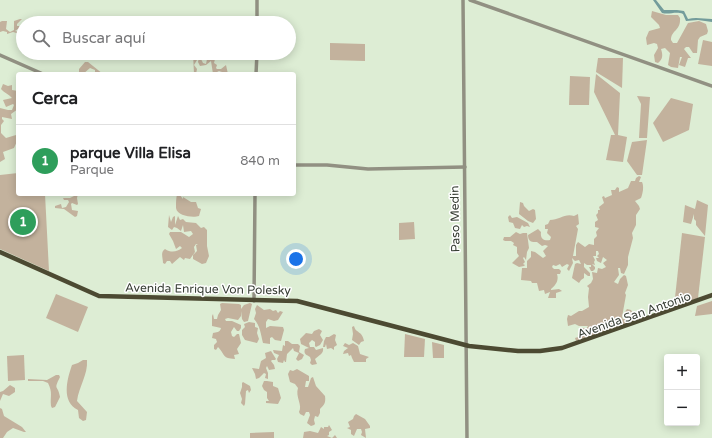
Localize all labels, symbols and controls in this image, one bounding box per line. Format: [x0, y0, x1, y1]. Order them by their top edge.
search box [16, 16, 296, 60]
icon: search [30, 27, 52, 49]
text: Buscar aquí [62, 29, 145, 47]
text: Cerca [32, 88, 78, 109]
text: parque Villa Elisa [70, 144, 191, 162]
text: 1 [41, 153, 49, 169]
text: 840 m [240, 153, 280, 169]
text: Parque [70, 162, 114, 178]
street label: Paso Medin [447, 186, 463, 252]
pin: 1 [10, 207, 36, 237]
your location [286, 249, 306, 269]
street label: Avenida Enrique Von Polesky [125, 281, 292, 297]
street label: Avenida San Antonio [575, 289, 693, 341]
map controls [664, 354, 700, 426]
button: + [664, 354, 700, 390]
button: − [664, 390, 700, 426]

